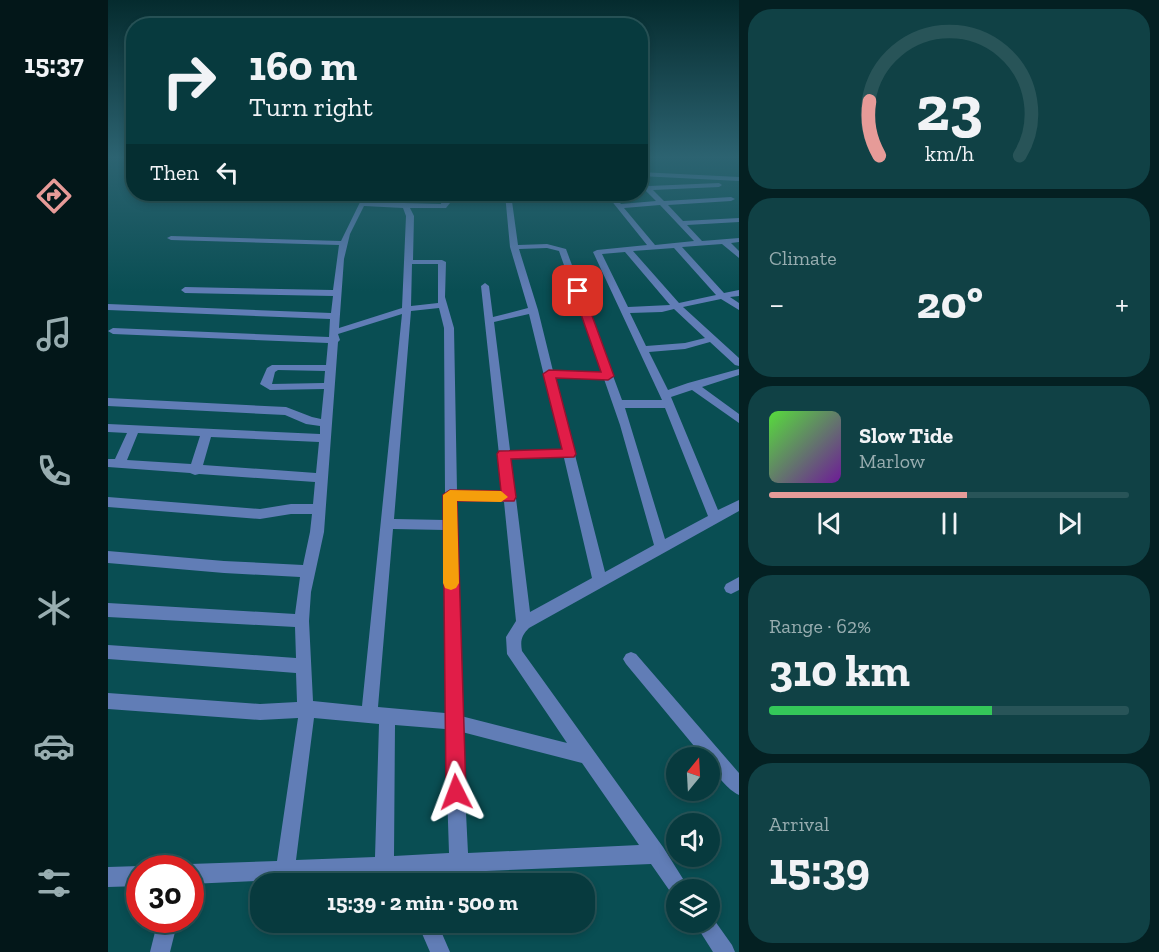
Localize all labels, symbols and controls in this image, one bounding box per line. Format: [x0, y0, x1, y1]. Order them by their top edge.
text: 160 m [249, 40, 357, 91]
icon: right [150, 42, 228, 120]
text: 15:37 [24, 48, 84, 80]
text: 23 [916, 71, 982, 146]
text: Turn right [249, 91, 373, 123]
text: km/h [925, 141, 973, 166]
icon: left [211, 156, 244, 189]
text: Then [150, 159, 199, 186]
icon: directions [33, 175, 75, 217]
text: Climate [769, 246, 837, 270]
pin [552, 265, 603, 316]
icon: arrive [561, 274, 594, 307]
text: 20° [917, 276, 983, 330]
text: − [769, 284, 784, 323]
text: + [1115, 284, 1129, 323]
icon: music [33, 313, 75, 355]
text: Slow Tide [859, 422, 953, 449]
text: Marlow [859, 449, 925, 473]
icon: phone [33, 450, 75, 492]
icon: previous [813, 507, 846, 540]
icon: pause [933, 507, 966, 540]
icon: next [1053, 507, 1086, 540]
icon: climate [33, 587, 75, 629]
text: Range · 62% [769, 614, 871, 638]
text: 310 km [769, 644, 910, 698]
icon: car [33, 725, 75, 767]
north arrow [666, 747, 720, 801]
map controls [666, 747, 720, 933]
position arrow [424, 760, 488, 824]
text: Arrival [769, 812, 829, 836]
button: sound [666, 813, 720, 867]
text: 15:39 [769, 842, 870, 896]
speed limit sign: 30 [126, 855, 204, 933]
icon: filters [33, 862, 75, 904]
button: layers [666, 879, 720, 933]
text: 15:39 · 2 min · 500 m [327, 889, 518, 916]

